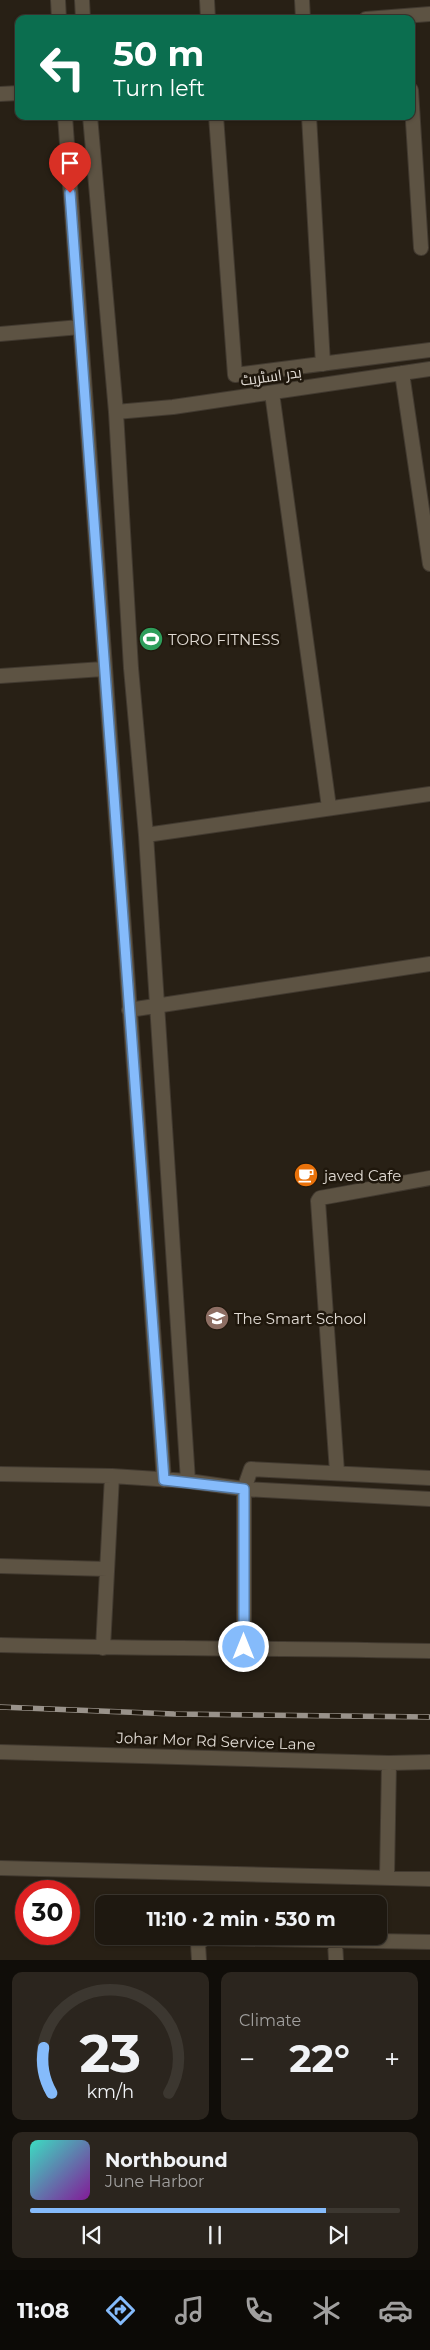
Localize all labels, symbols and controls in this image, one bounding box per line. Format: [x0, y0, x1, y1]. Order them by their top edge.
text: 50 m [113, 32, 204, 75]
icon: left [30, 35, 95, 100]
text: Turn left [113, 75, 205, 102]
pin [49, 142, 91, 193]
icon: arrive [56, 149, 84, 177]
street label: بدر اسٹریٹ [239, 362, 303, 390]
sports icon: TORO FITNESS [138, 626, 164, 652]
place label: TORO FITNESS [168, 630, 280, 649]
cafe icon: javed Cafe [293, 1162, 319, 1188]
place label: javed Cafe [322, 1166, 401, 1185]
school or university icon: The Smart School [204, 1305, 230, 1331]
place label: The Smart School [234, 1309, 367, 1328]
position arrow [217, 1620, 269, 1672]
street label: Johar Mor Rd Service Lane [115, 1728, 316, 1754]
speed limit sign: 30 [15, 1880, 80, 1945]
text: 11:10 · 2 min · 530 m [146, 1908, 336, 1931]
text: Climate [239, 2011, 301, 2030]
text: 23 [80, 2022, 141, 2085]
text: 22° [289, 2035, 350, 2082]
text: − [239, 2042, 255, 2076]
text: + [384, 2042, 400, 2076]
text: km/h [87, 2081, 134, 2102]
text: Northbound [105, 2149, 228, 2172]
text: June Harbor [105, 2172, 204, 2191]
icon: previous [78, 2221, 106, 2249]
icon: pause [201, 2221, 229, 2249]
icon: next [324, 2221, 352, 2249]
icon: directions [103, 2293, 138, 2328]
icon: music [172, 2293, 207, 2328]
icon: phone [241, 2293, 276, 2328]
icon: climate [309, 2293, 344, 2328]
icon: car [378, 2293, 413, 2328]
text: 11:08 [17, 2297, 69, 2324]

